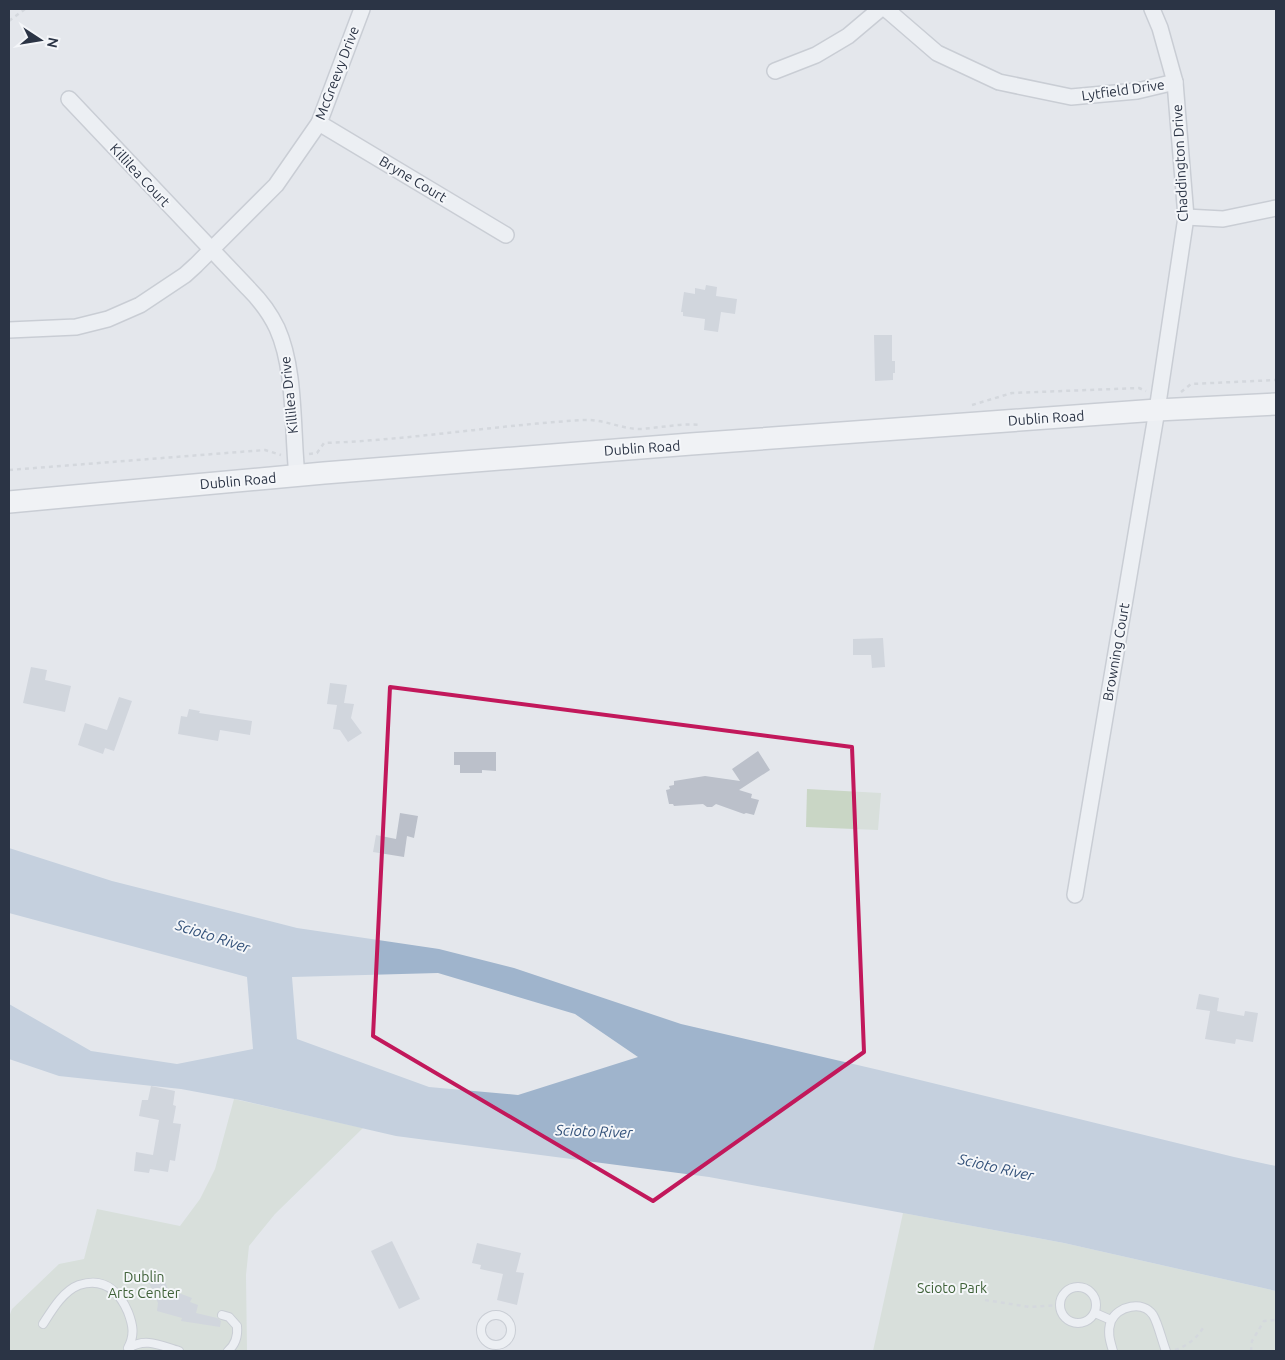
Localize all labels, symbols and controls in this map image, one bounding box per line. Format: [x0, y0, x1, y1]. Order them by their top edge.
north arrow [15, 15, 65, 65]
street label: McGreevy Drive [312, 24, 362, 122]
text: N [44, 36, 62, 49]
street label: Lytfield Drive [1080, 76, 1166, 104]
street label: Chaddington Drive [1169, 104, 1191, 222]
street label: Killilea Court [107, 140, 174, 210]
street label: Bryne Court [376, 153, 450, 206]
street label: Killilea Drive [277, 355, 301, 435]
street label: Dublin Road [1007, 407, 1085, 429]
street label: Dublin Road [603, 437, 681, 459]
street label: Dublin Road [199, 470, 277, 492]
street label: Browning Court [1099, 601, 1133, 702]
water label: Scioto River [173, 916, 254, 956]
water label: Scioto River [554, 1121, 634, 1141]
water label: Scioto River [955, 1150, 1037, 1184]
park label: Dublin Arts Center [108, 1269, 181, 1301]
park label: Scioto Park [917, 1280, 987, 1296]

